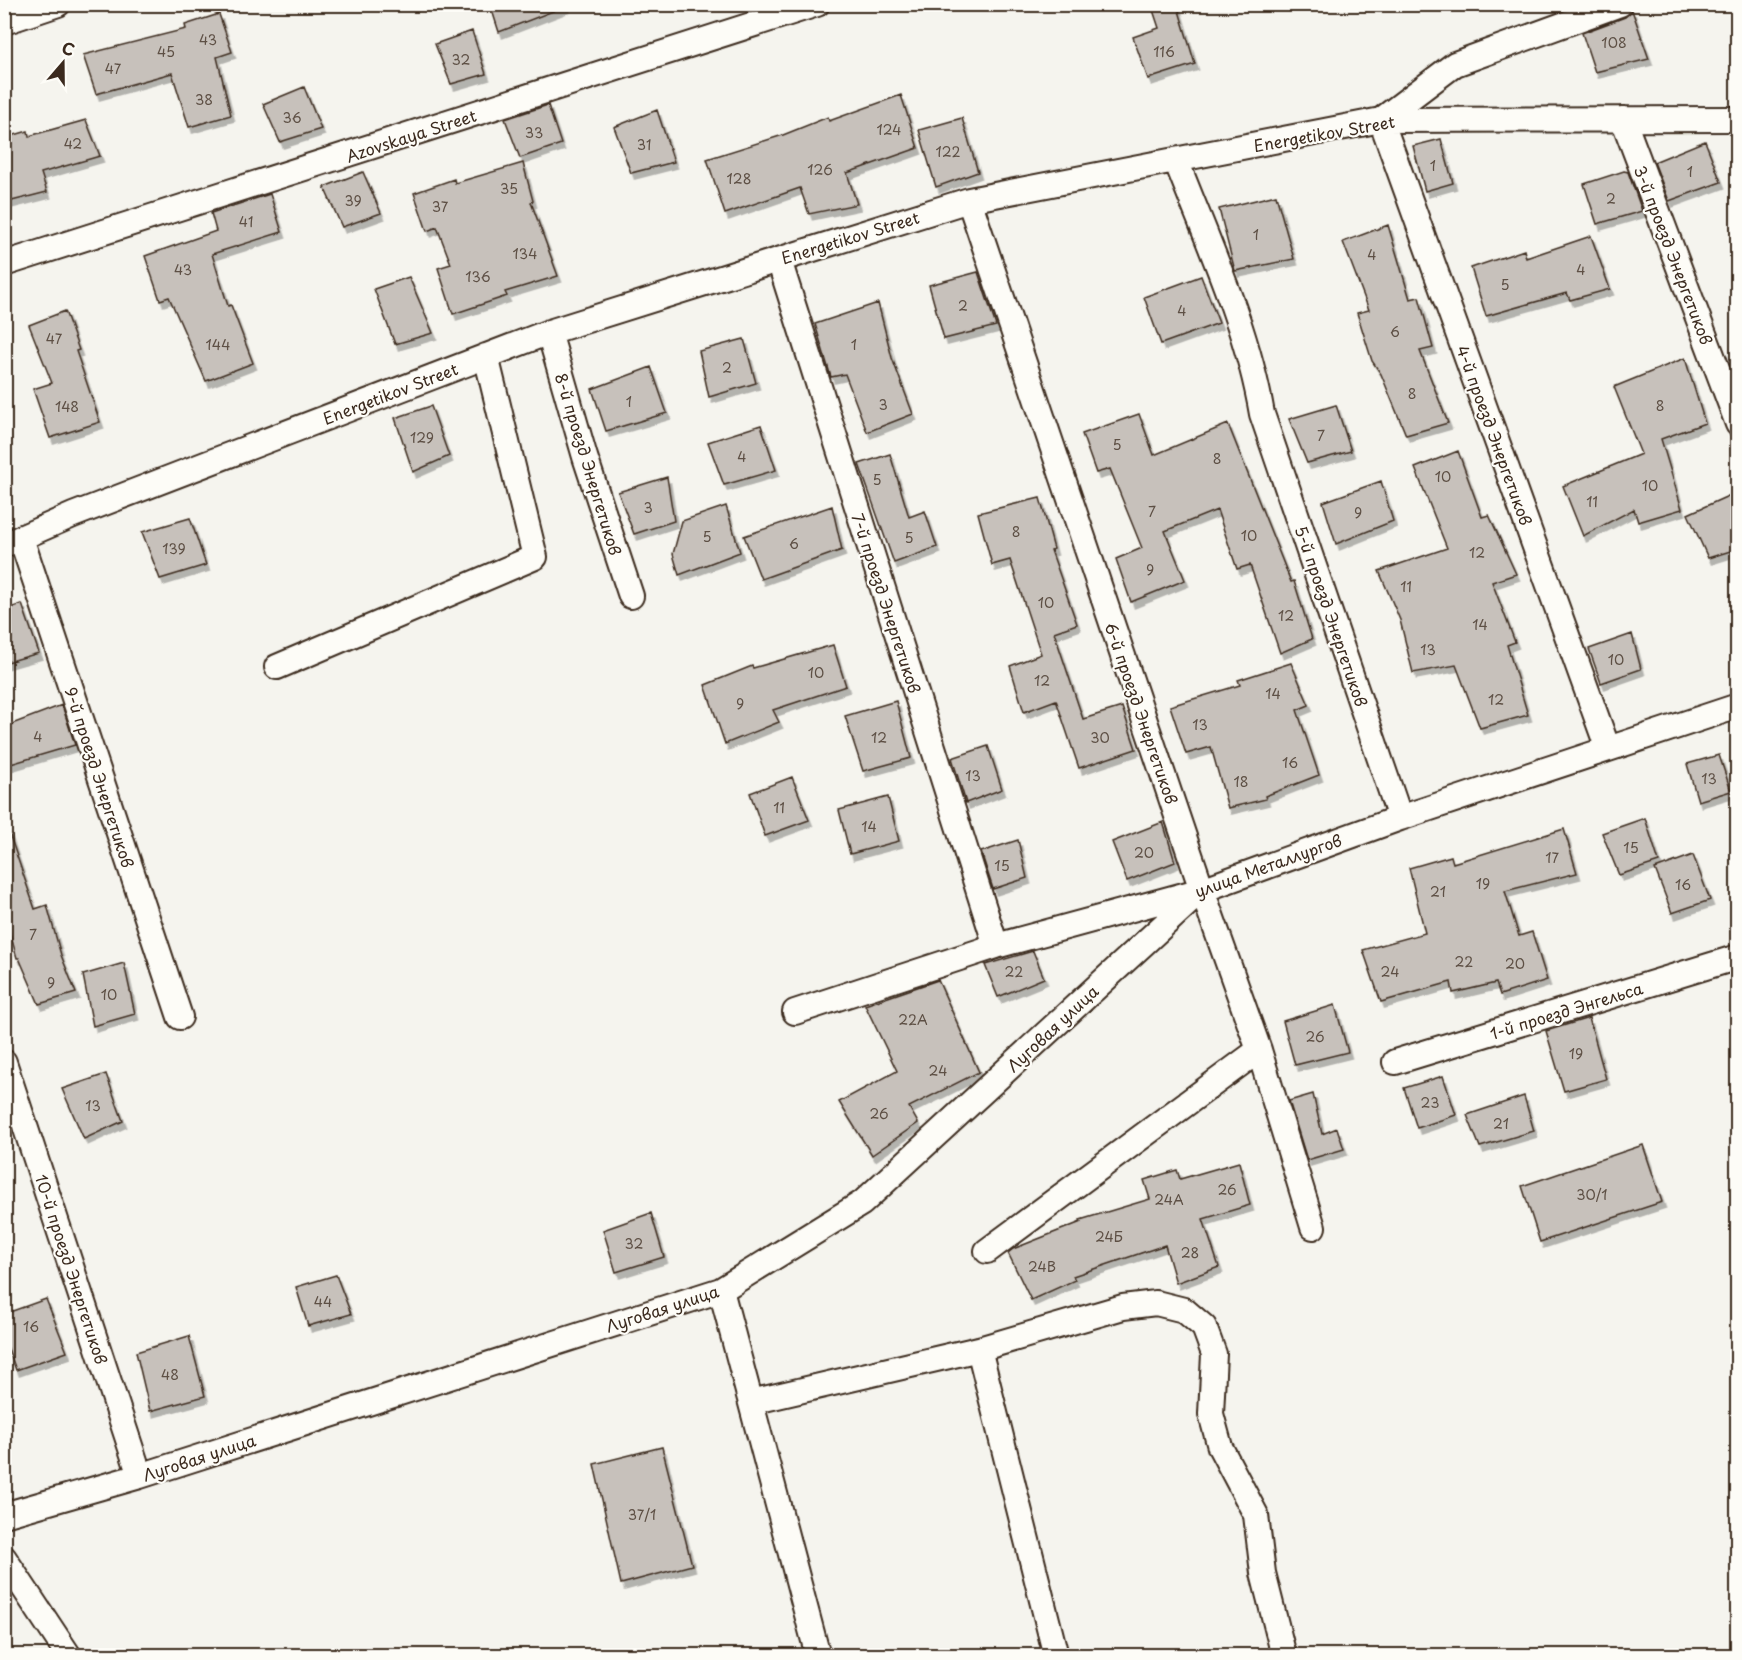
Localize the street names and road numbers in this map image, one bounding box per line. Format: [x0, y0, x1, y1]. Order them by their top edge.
street label: Azovskaya Street [343, 102, 480, 167]
street label: Energetikov Street [1251, 109, 1397, 157]
street label: 3-й проезд Энергетиков [1629, 162, 1719, 348]
street label: Energetikov Street [778, 204, 922, 269]
street label: 4-й проезд Энергетиков [1451, 342, 1539, 528]
street label: Energetikov Street [319, 356, 462, 430]
street label: 8-й проезд Энергетиков [550, 370, 628, 558]
street label: 7-й проезд Энергетиков [847, 510, 927, 696]
street label: 5-й проезд Энергетиков [1290, 522, 1374, 710]
street label: 6-й проезд Энергетиков [1100, 619, 1184, 807]
street label: 9-й проезд Энергетиков [59, 684, 141, 870]
street label: улица Металлургов [1191, 827, 1345, 903]
street label: 1-й проезд Энгельса [1487, 975, 1645, 1045]
street label: Луговая улица [1001, 979, 1103, 1077]
street label: 10-й проезд Энергетиков [30, 1171, 114, 1367]
street label: Луговая улица [602, 1278, 722, 1338]
street label: Луговая улица [139, 1427, 259, 1487]

